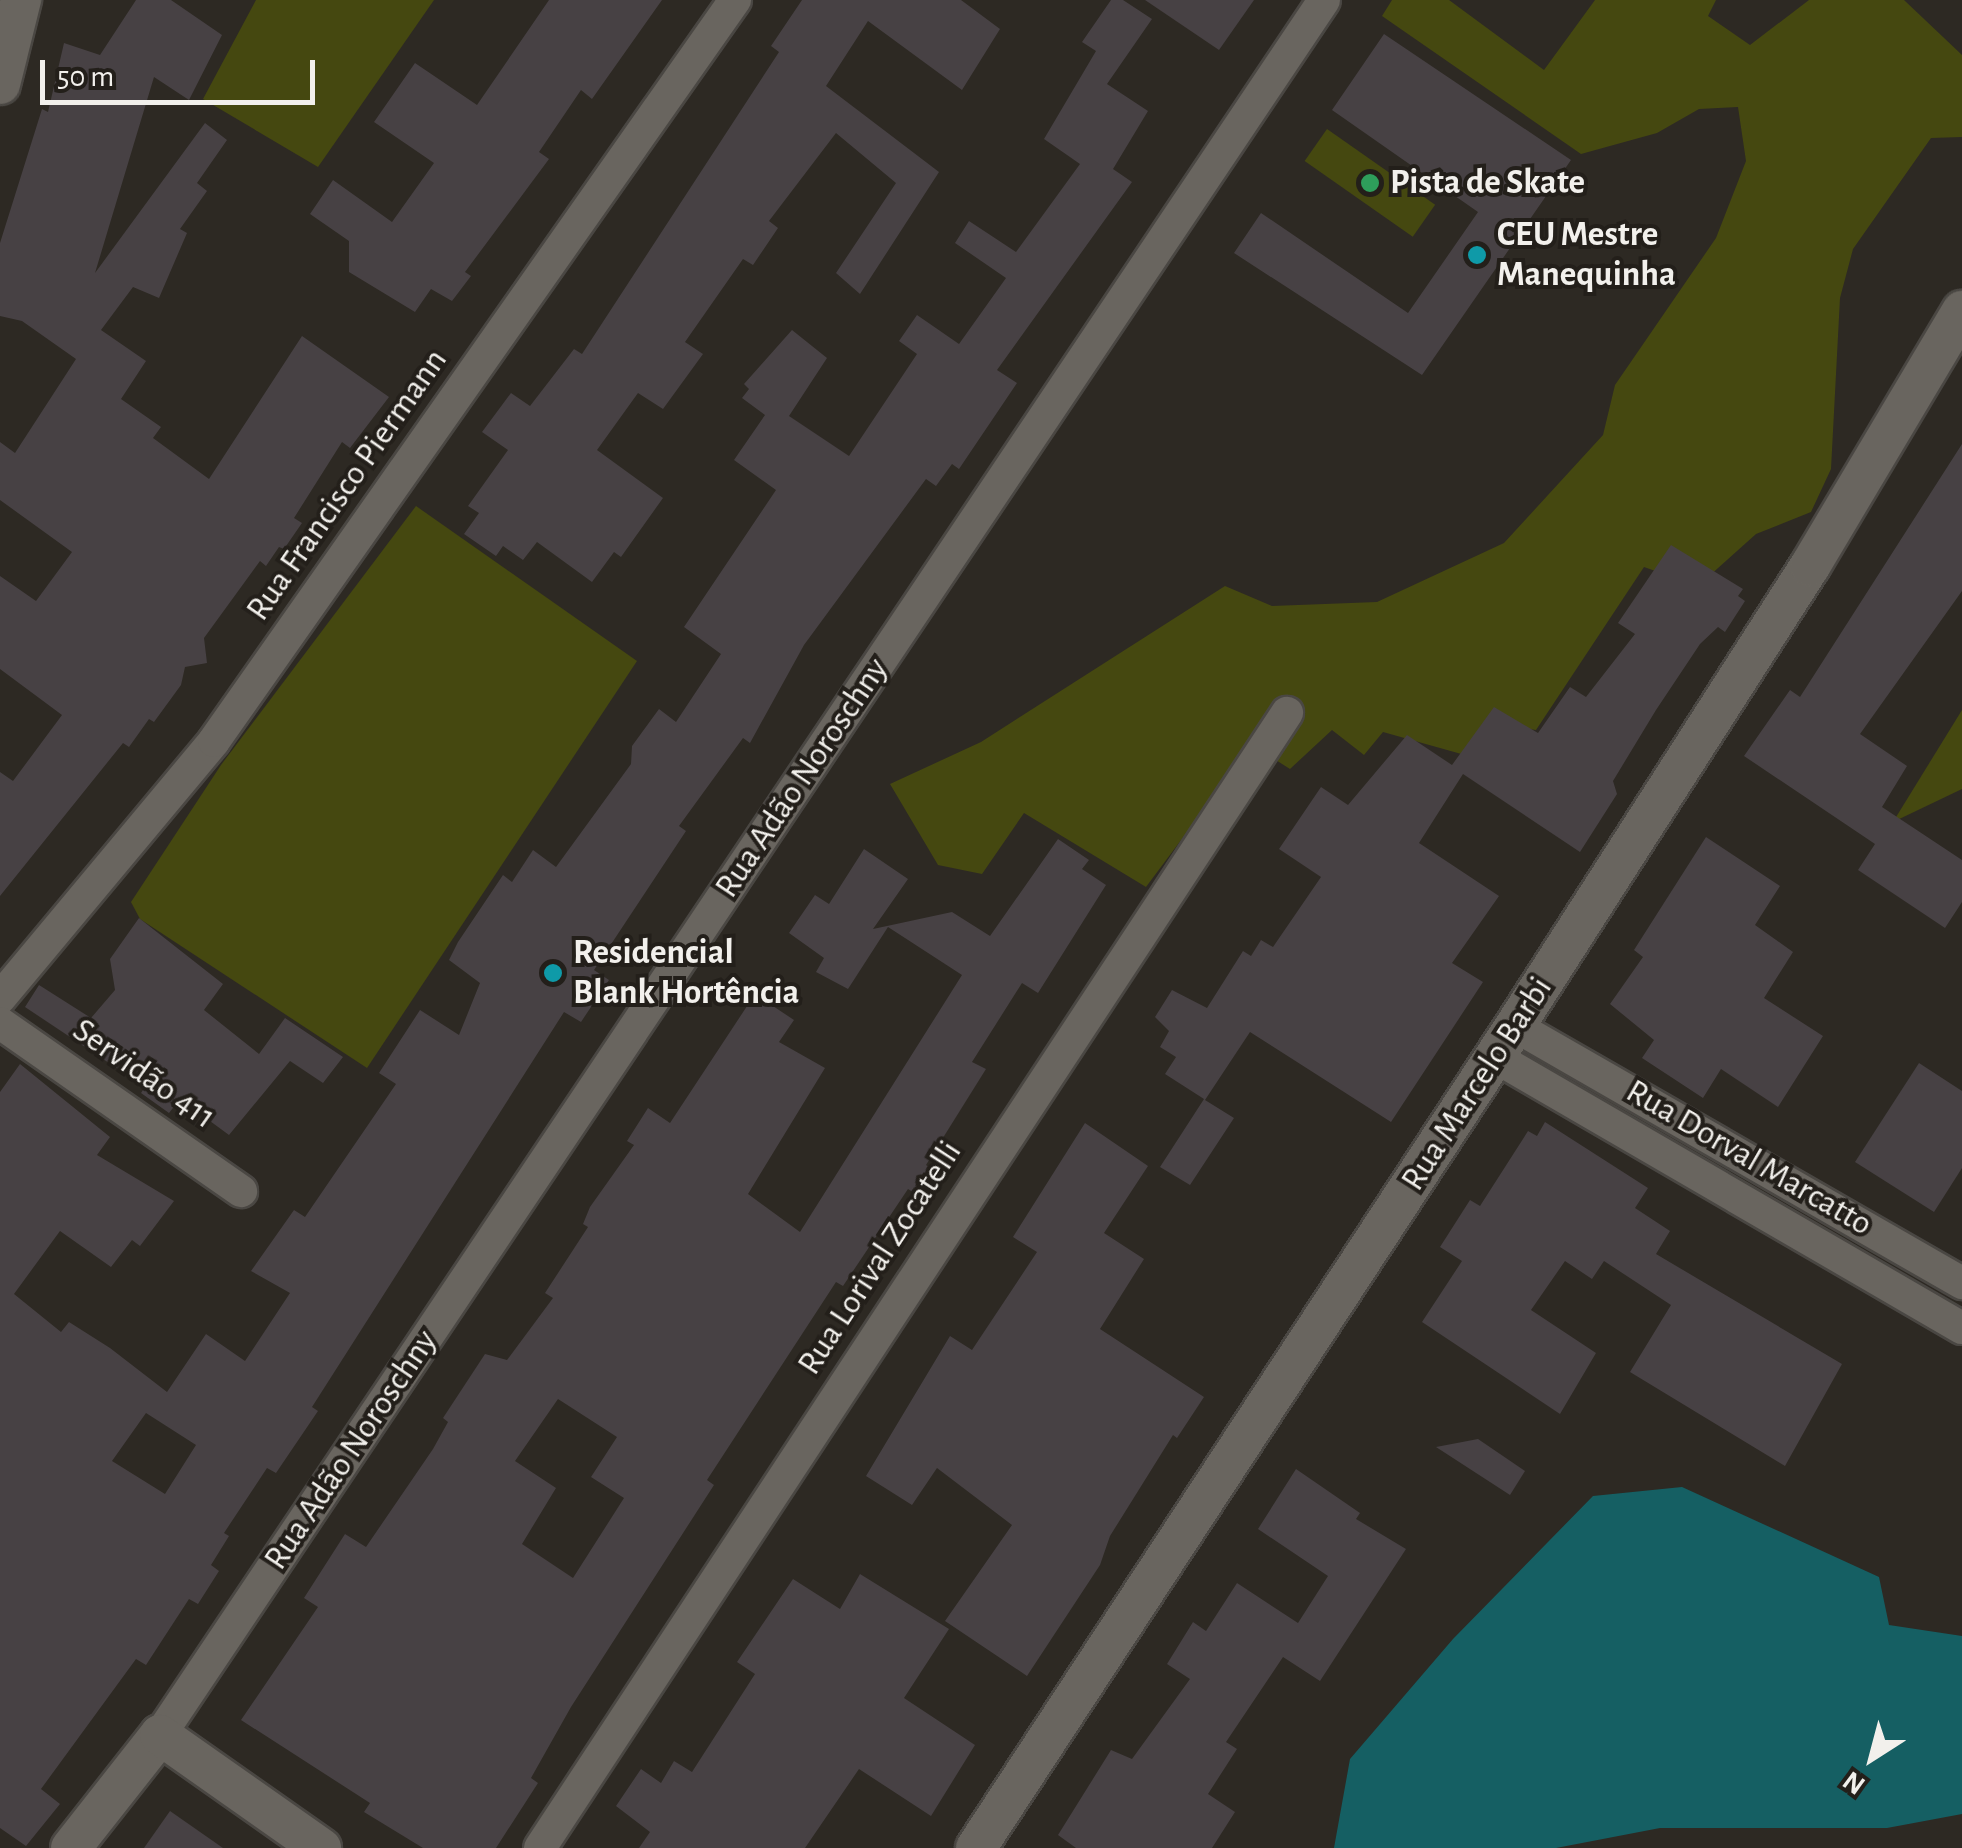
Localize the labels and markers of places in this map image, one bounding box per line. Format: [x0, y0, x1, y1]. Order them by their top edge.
place label: Pista de Skate [1390, 162, 1585, 204]
marker: Pista de Skate [1359, 172, 1381, 194]
place label: CEU Mestre Manequinha [1497, 214, 1676, 296]
marker: CEU Mestre Manequinha [1466, 244, 1488, 266]
place label: Residencial Blank Hortência [573, 932, 799, 1014]
marker: Residencial Blank Hortência [542, 962, 564, 984]

